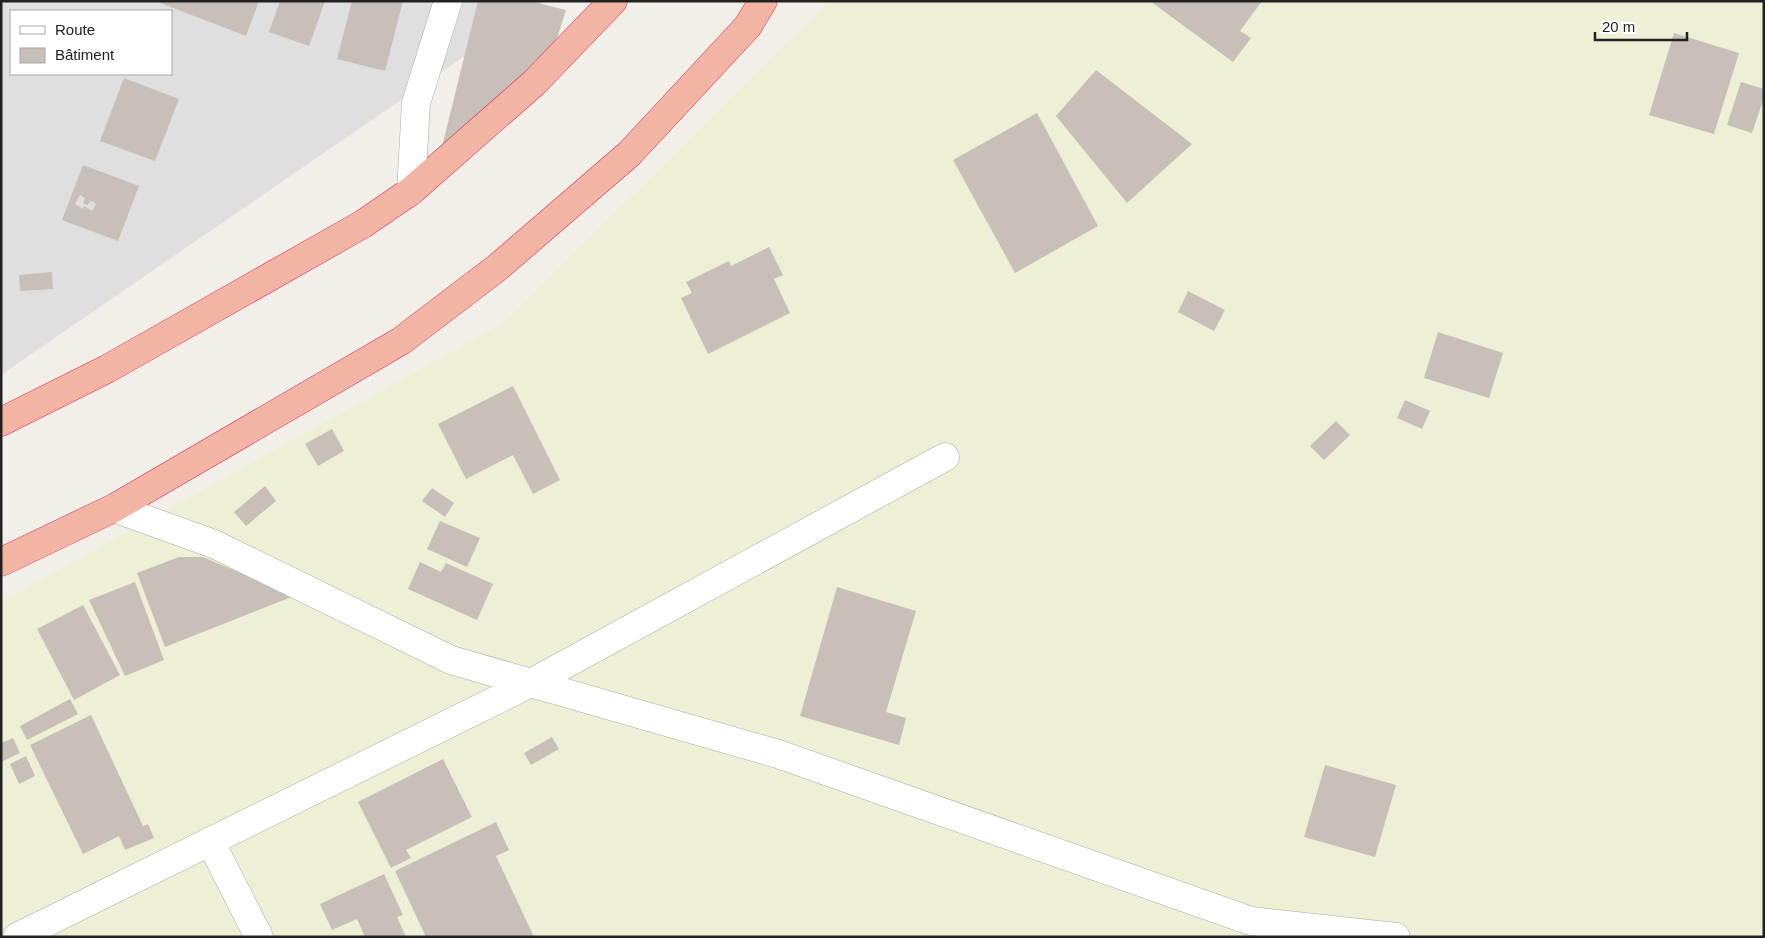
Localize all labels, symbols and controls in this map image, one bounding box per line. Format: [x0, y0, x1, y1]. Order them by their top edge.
legend [10, 10, 172, 75]
scale bar [1595, 10, 1688, 42]
text: 20 m [1602, 18, 1635, 35]
text: Route [55, 21, 95, 38]
text: Bâtiment [55, 46, 115, 63]

